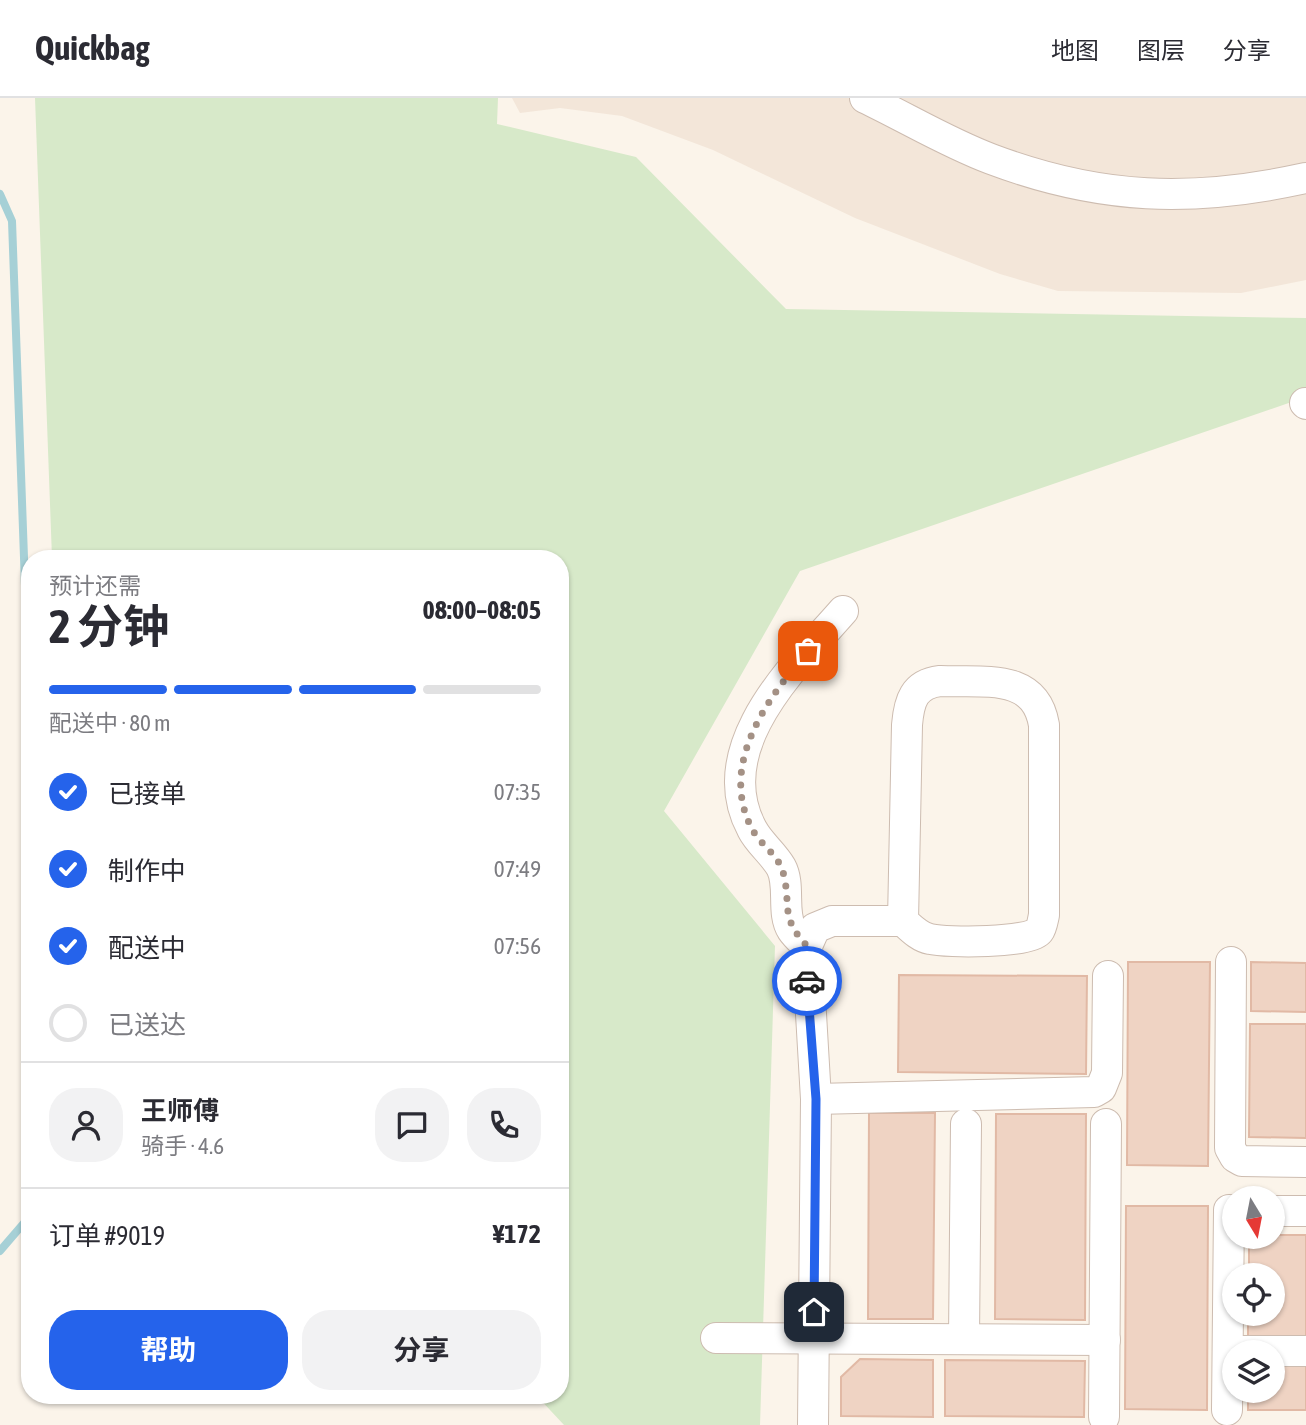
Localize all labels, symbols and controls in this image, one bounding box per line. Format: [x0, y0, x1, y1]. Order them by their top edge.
text: Quickbag [35, 29, 150, 67]
text: 地图 [1051, 37, 1099, 64]
text: 图层 [1137, 37, 1185, 64]
text: 分享 [1223, 37, 1271, 64]
text: 预计还需 [49, 573, 141, 599]
text: 08:00–08:05 [423, 595, 541, 625]
text: 2 分钟 [49, 600, 169, 653]
pin [778, 621, 838, 681]
icon: bag [789, 632, 827, 670]
text: 配送中 · 80 m [49, 710, 171, 736]
icon: check [49, 773, 87, 811]
text: 已接单 [108, 779, 186, 809]
text: 07:35 [494, 779, 541, 805]
icon: check [49, 850, 87, 888]
text: 制作中 [108, 856, 186, 886]
text: 07:49 [494, 856, 541, 882]
icon: check [49, 927, 87, 965]
text: 配送中 [108, 933, 186, 963]
text: 07:56 [494, 933, 541, 959]
courier [772, 946, 842, 1016]
icon: car [788, 962, 826, 1000]
text: 已送达 [108, 1010, 186, 1040]
button: person [49, 1088, 123, 1162]
button: chat [375, 1088, 449, 1162]
button: phone [467, 1088, 541, 1162]
text: 王师傅 [141, 1096, 219, 1126]
text: 骑手 · 4.6 [141, 1133, 224, 1159]
north arrow [1222, 1186, 1284, 1250]
map controls [1222, 1186, 1285, 1403]
text: ¥172 [493, 1219, 541, 1249]
text: 订单 #9019 [49, 1221, 165, 1251]
button: locate [1222, 1263, 1285, 1326]
pin [784, 1282, 844, 1342]
icon: home [795, 1293, 833, 1331]
button: 帮助 [49, 1310, 288, 1390]
button: 分享 [302, 1310, 541, 1390]
button: layers [1222, 1340, 1285, 1403]

